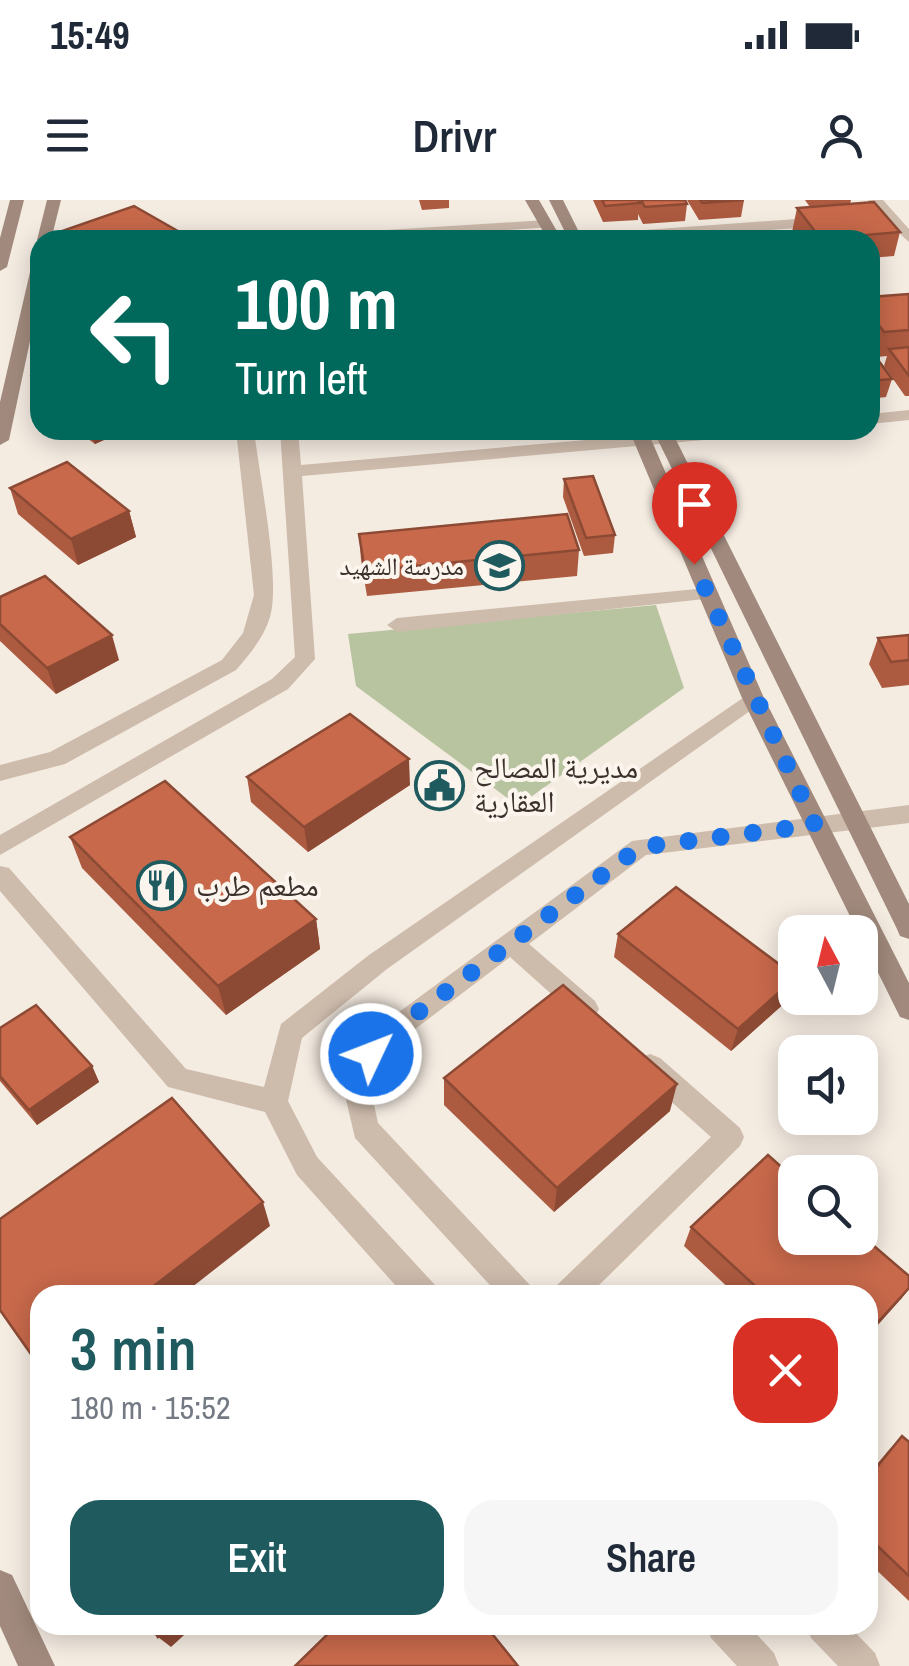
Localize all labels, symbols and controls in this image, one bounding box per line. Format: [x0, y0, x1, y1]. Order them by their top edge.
text: 15:49 [50, 10, 130, 61]
text: Drivr [413, 105, 496, 166]
icon: menu [40, 108, 95, 163]
icon: person [814, 108, 869, 163]
text: 100 m [235, 257, 398, 351]
icon: left [70, 270, 200, 400]
text: Turn left [235, 347, 367, 408]
pin [652, 462, 737, 565]
icon: arrive [667, 477, 722, 532]
school or university icon: مدرسة الشهيد [473, 540, 525, 592]
place label: مدرسة الشهيد [339, 549, 464, 583]
place label: مديرية المصالح العقارية [474, 747, 638, 821]
public building icon: مديرية المصالح العقارية [413, 759, 465, 811]
restaurant icon: مطعم طرب [135, 860, 187, 912]
place label: مطعم طرب [196, 865, 319, 906]
north arrow [778, 915, 878, 1015]
map controls [778, 915, 878, 1255]
position arrow [319, 1002, 423, 1106]
button: sound [778, 1035, 878, 1135]
button: search [778, 1155, 878, 1255]
text: 3 min [70, 1308, 197, 1389]
button: close [733, 1318, 838, 1423]
text: 180 m · 15:52 [70, 1386, 230, 1429]
button: Exit [70, 1500, 444, 1615]
button: Share [464, 1500, 838, 1615]

